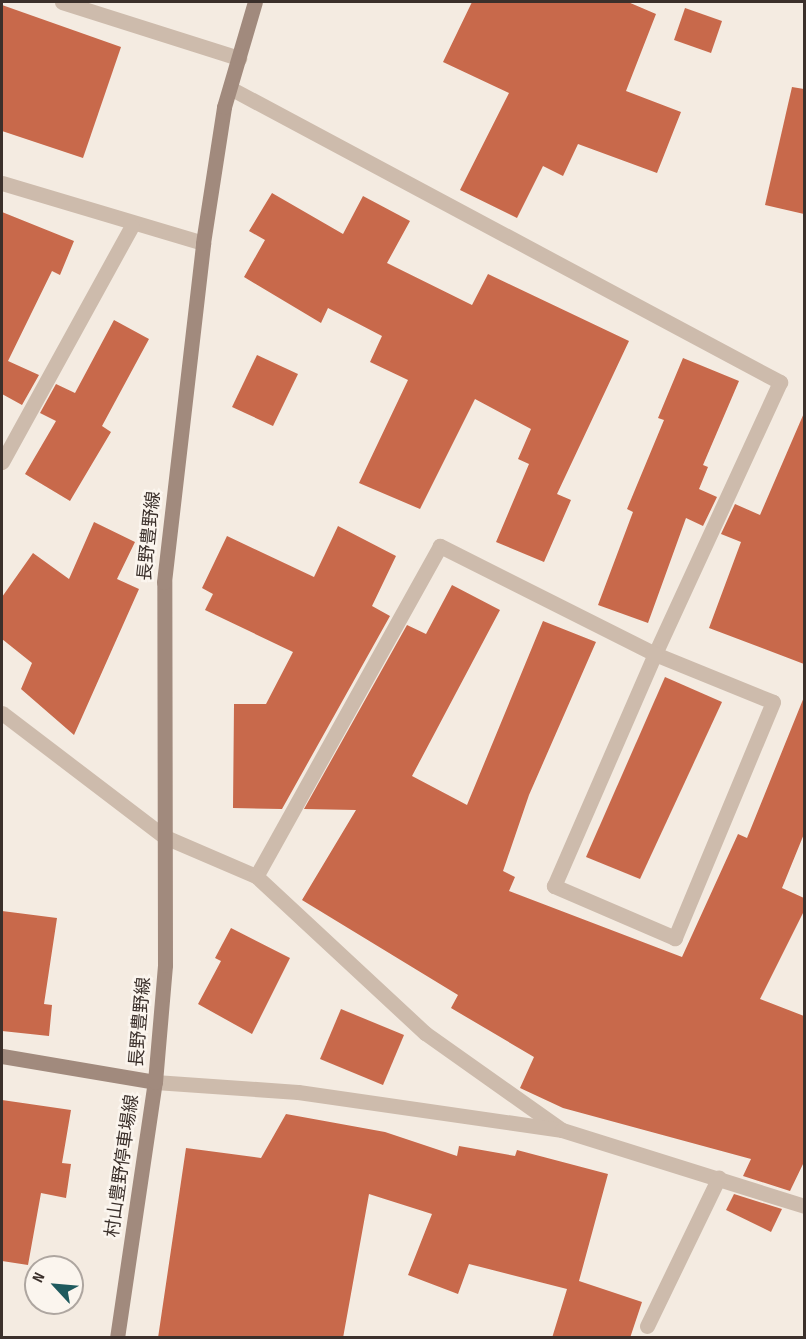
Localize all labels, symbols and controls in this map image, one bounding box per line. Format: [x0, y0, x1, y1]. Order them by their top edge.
street label: 長野豊野線 [135, 490, 165, 582]
street label: 長野豊野線 [126, 976, 156, 1068]
street label: 村山豊野停車場線 [102, 1093, 144, 1239]
north arrow [24, 1255, 84, 1315]
text: N [29, 1270, 50, 1286]

